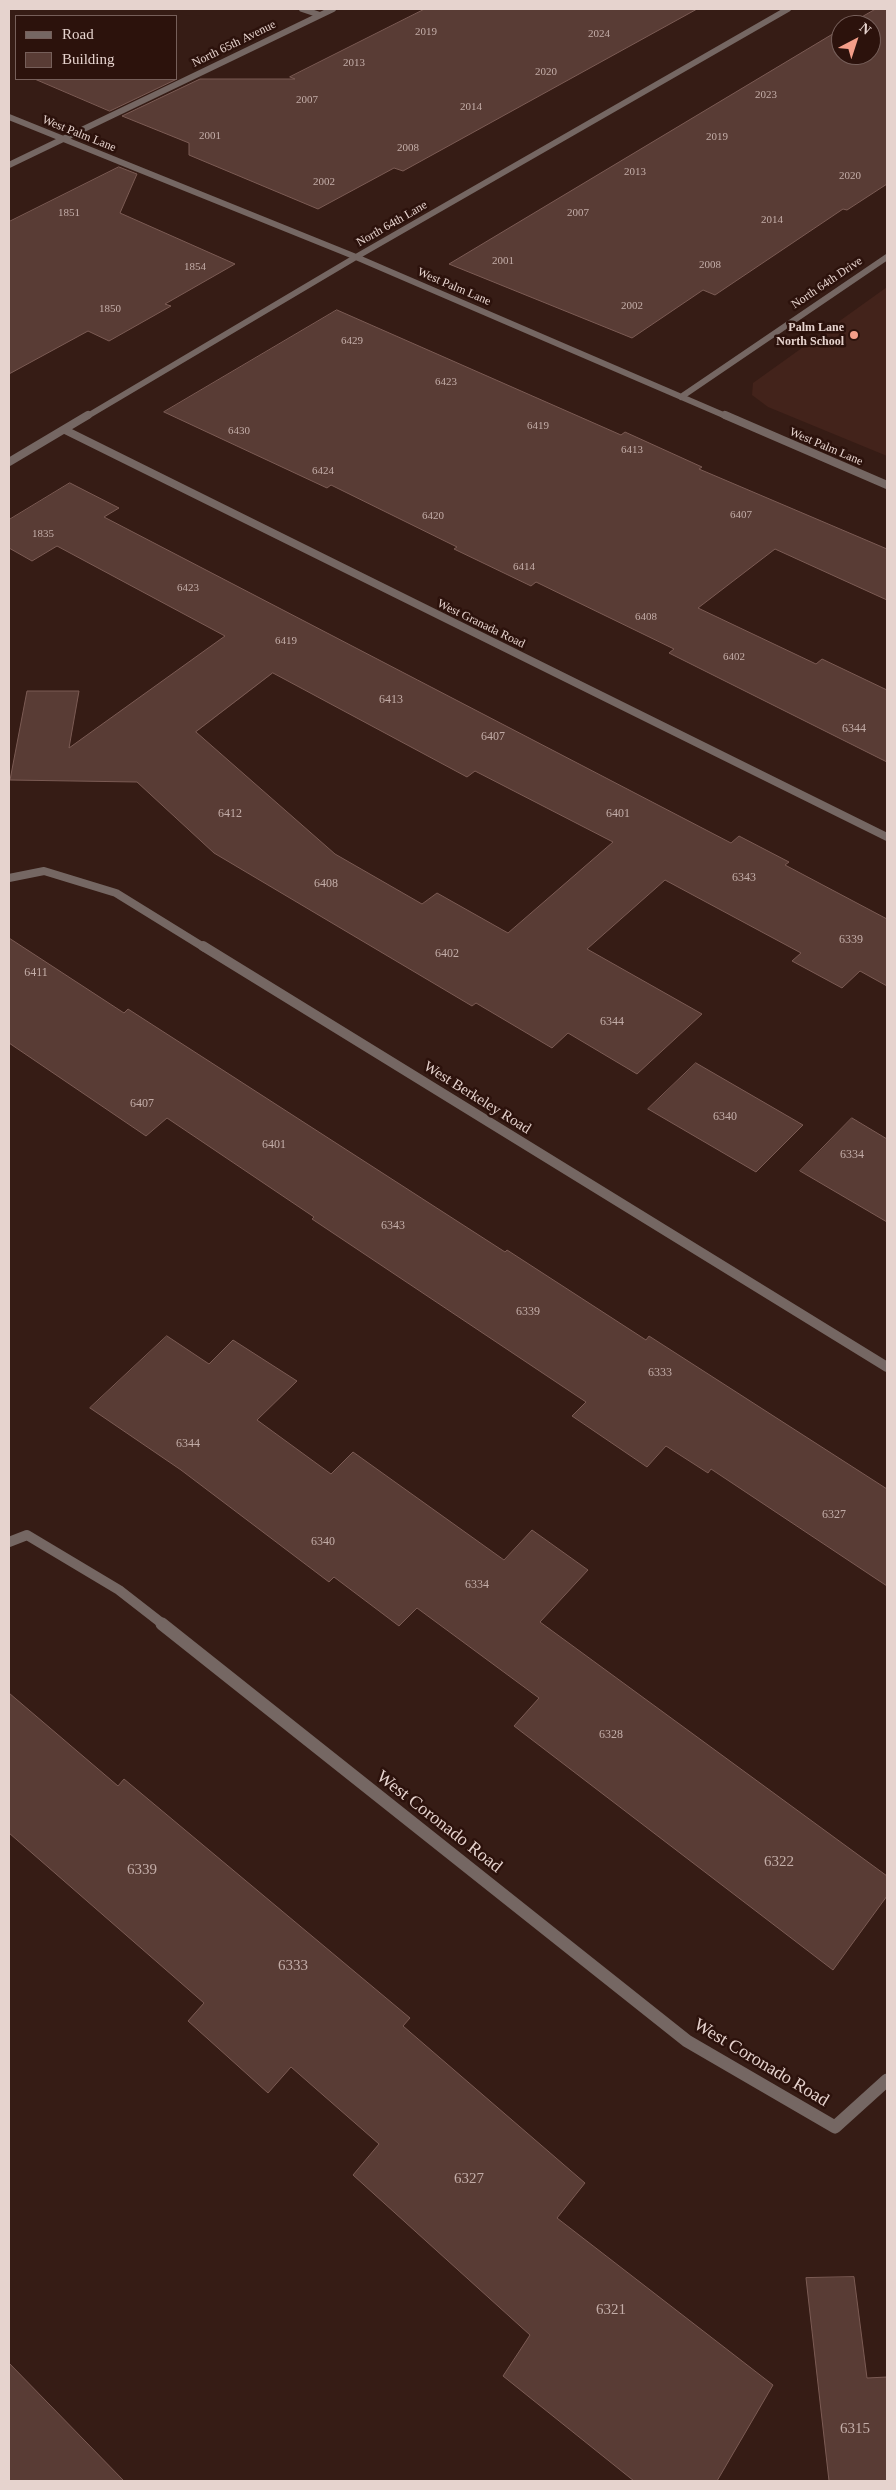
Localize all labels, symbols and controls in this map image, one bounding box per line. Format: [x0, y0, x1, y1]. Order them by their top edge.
legend [15, 15, 178, 80]
north arrow [831, 15, 881, 65]
street label: North 65th Avenue [190, 17, 278, 71]
text: N [857, 20, 874, 38]
house number: 2019 [415, 25, 437, 39]
text: Road [62, 26, 94, 42]
house number: 2024 [588, 27, 610, 41]
text: Building [62, 51, 115, 67]
house number: 2013 [343, 56, 365, 70]
house number: 2020 [535, 65, 557, 79]
house number: 2023 [755, 88, 777, 102]
house number: 2007 [296, 93, 318, 107]
house number: 2014 [460, 100, 482, 114]
street label: West Palm Lane [40, 113, 118, 155]
house number: 2001 [199, 129, 221, 143]
house number: 2019 [706, 130, 728, 144]
house number: 2008 [397, 141, 419, 155]
house number: 2013 [624, 165, 646, 179]
house number: 2020 [839, 169, 861, 183]
house number: 2002 [313, 175, 335, 189]
street label: North 64th Lane [354, 198, 430, 250]
house number: 1851 [58, 206, 80, 220]
house number: 2007 [567, 206, 589, 220]
house number: 2014 [761, 213, 783, 227]
house number: 2001 [492, 254, 514, 268]
street label: North 64th Drive [789, 254, 865, 312]
house number: 2008 [699, 258, 721, 272]
house number: 1854 [184, 260, 206, 274]
street label: West Palm Lane [415, 265, 493, 309]
house number: 2002 [621, 299, 643, 313]
house number: 1850 [99, 302, 121, 316]
place label: Palm Lane North School [776, 321, 844, 349]
marker: Palm Lane North School [848, 329, 860, 341]
house number: 6429 [341, 334, 363, 348]
house number: 6423 [435, 375, 457, 389]
house number: 6419 [527, 419, 549, 433]
house number: 6430 [228, 424, 250, 438]
street label: West Palm Lane [787, 425, 865, 469]
house number: 6413 [621, 443, 643, 457]
house number: 6424 [312, 464, 334, 478]
house number: 6407 [730, 508, 752, 522]
house number: 6420 [422, 509, 444, 523]
house number: 1835 [32, 527, 54, 541]
house number: 6414 [513, 560, 535, 574]
house number: 6423 [177, 581, 199, 595]
street label: West Granada Road [435, 597, 527, 651]
house number: 6408 [635, 610, 657, 624]
house number: 6419 [275, 634, 297, 648]
house number: 6402 [723, 650, 745, 664]
house number: 6413 [379, 693, 403, 707]
house number: 6344 [842, 722, 866, 736]
house number: 6407 [481, 730, 505, 744]
house number: 6412 [218, 807, 242, 821]
house number: 6401 [606, 807, 630, 821]
house number: 6343 [732, 871, 756, 885]
house number: 6408 [314, 877, 338, 891]
house number: 6339 [839, 933, 863, 947]
house number: 6402 [435, 947, 459, 961]
house number: 6411 [24, 966, 48, 980]
house number: 6344 [600, 1015, 624, 1029]
street label: West Berkeley Road [420, 1058, 534, 1138]
house number: 6407 [130, 1097, 154, 1111]
house number: 6340 [713, 1110, 737, 1124]
house number: 6401 [262, 1138, 286, 1152]
house number: 6334 [840, 1148, 864, 1162]
house number: 6343 [381, 1219, 405, 1233]
house number: 6339 [516, 1305, 540, 1319]
house number: 6333 [648, 1366, 672, 1380]
house number: 6344 [176, 1437, 200, 1451]
house number: 6327 [822, 1508, 846, 1522]
house number: 6340 [311, 1535, 335, 1549]
house number: 6334 [465, 1578, 489, 1592]
house number: 6328 [599, 1728, 623, 1742]
street label: West Coronado Road [372, 1766, 506, 1878]
house number: 6322 [764, 1853, 794, 1871]
house number: 6339 [127, 1861, 157, 1879]
house number: 6333 [278, 1957, 308, 1975]
street label: West Coronado Road [690, 2014, 832, 2112]
house number: 6327 [454, 2170, 484, 2188]
house number: 6321 [596, 2301, 626, 2319]
house number: 6315 [840, 2420, 870, 2438]

